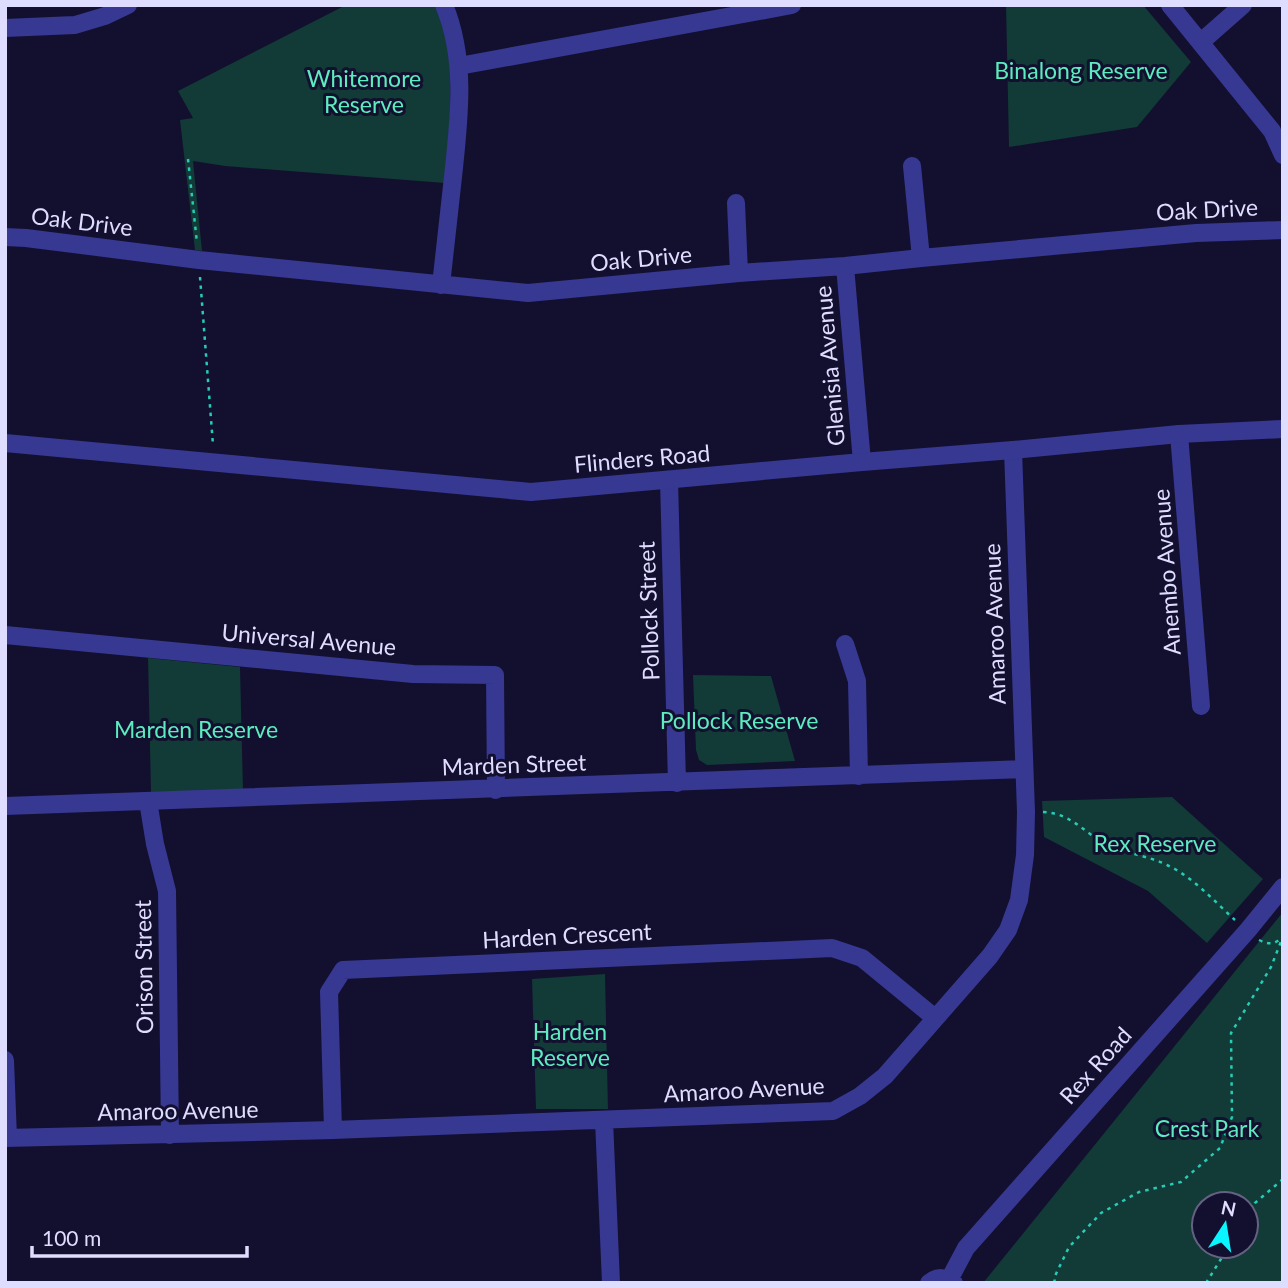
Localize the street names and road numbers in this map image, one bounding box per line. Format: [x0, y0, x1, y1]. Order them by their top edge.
street label: Oak Drive [1155, 192, 1259, 226]
street label: Oak Drive [30, 201, 134, 241]
street label: Oak Drive [589, 240, 693, 276]
street label: Glenisia Avenue [808, 285, 850, 447]
street label: Flinders Road [573, 438, 711, 478]
street label: Anembo Avenue [1146, 488, 1186, 656]
street label: Pollock Street [632, 540, 664, 681]
street label: Amaroo Avenue [977, 543, 1011, 705]
street label: Universal Avenue [221, 617, 397, 661]
street label: Marden Street [441, 747, 588, 781]
street label: Orison Street [128, 899, 158, 1034]
street label: Harden Crescent [482, 917, 653, 953]
street label: Rex Road [1053, 1021, 1137, 1109]
street label: Amaroo Avenue [663, 1071, 825, 1107]
street label: Amaroo Avenue [97, 1095, 259, 1125]

